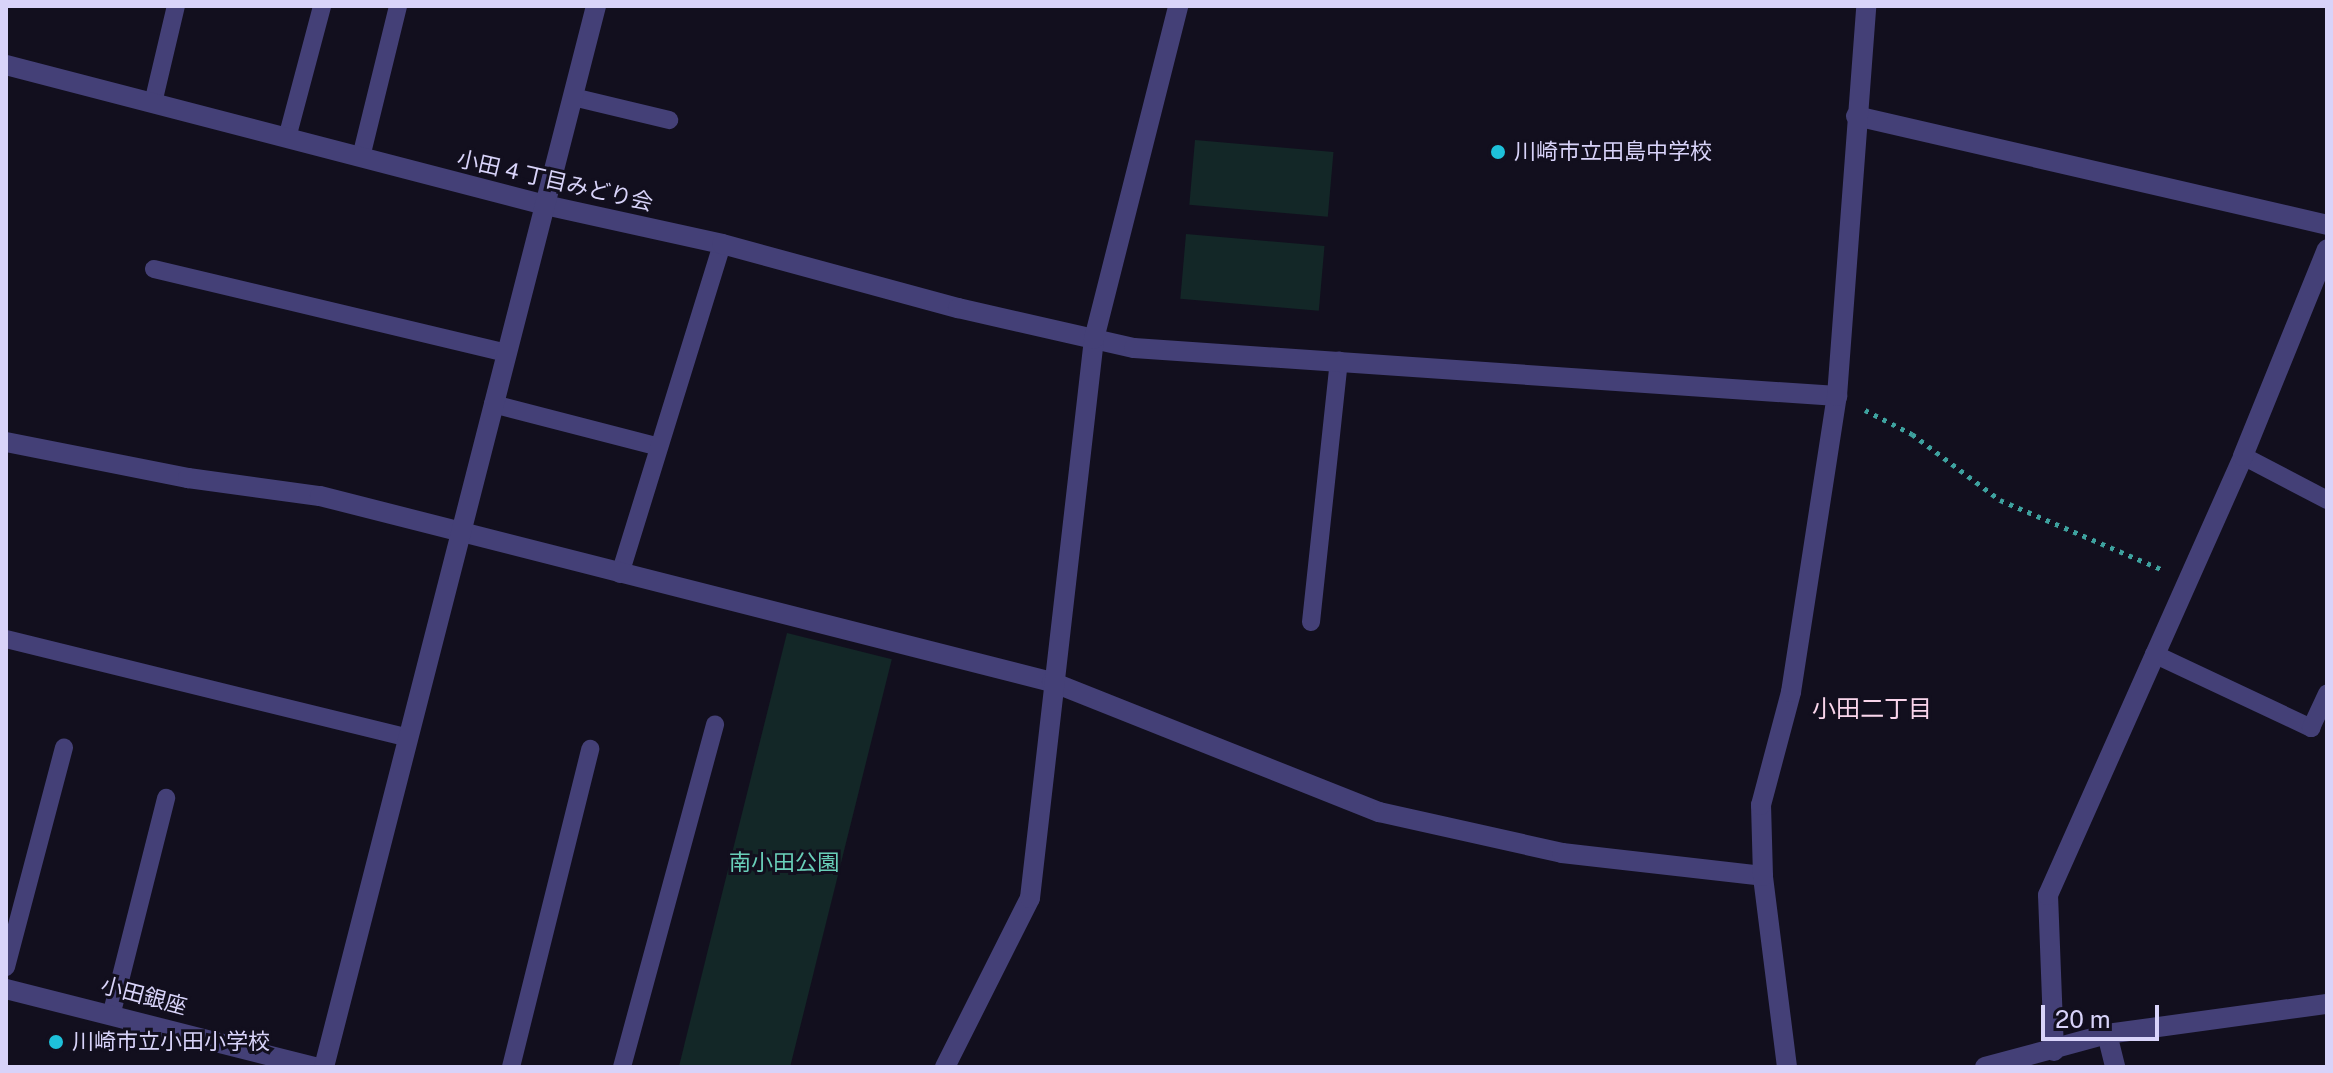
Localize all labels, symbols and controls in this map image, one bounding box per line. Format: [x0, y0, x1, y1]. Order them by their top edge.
place label: 川崎市立田島中学校 [1514, 139, 1712, 165]
marker: 川崎市立田島中学校 [1489, 143, 1507, 161]
street label: 小田 4 丁目みどり会 [454, 146, 656, 216]
district label: 小田二丁目 [1812, 695, 1932, 723]
park label: 南小田公園 [729, 850, 839, 876]
street label: 小田銀座 [98, 972, 190, 1020]
scale bar [2045, 989, 2163, 1039]
text: 20 m [2055, 1005, 2111, 1033]
place label: 川崎市立小田小学校 [72, 1029, 270, 1055]
marker: 川崎市立小田小学校 [47, 1033, 65, 1051]

